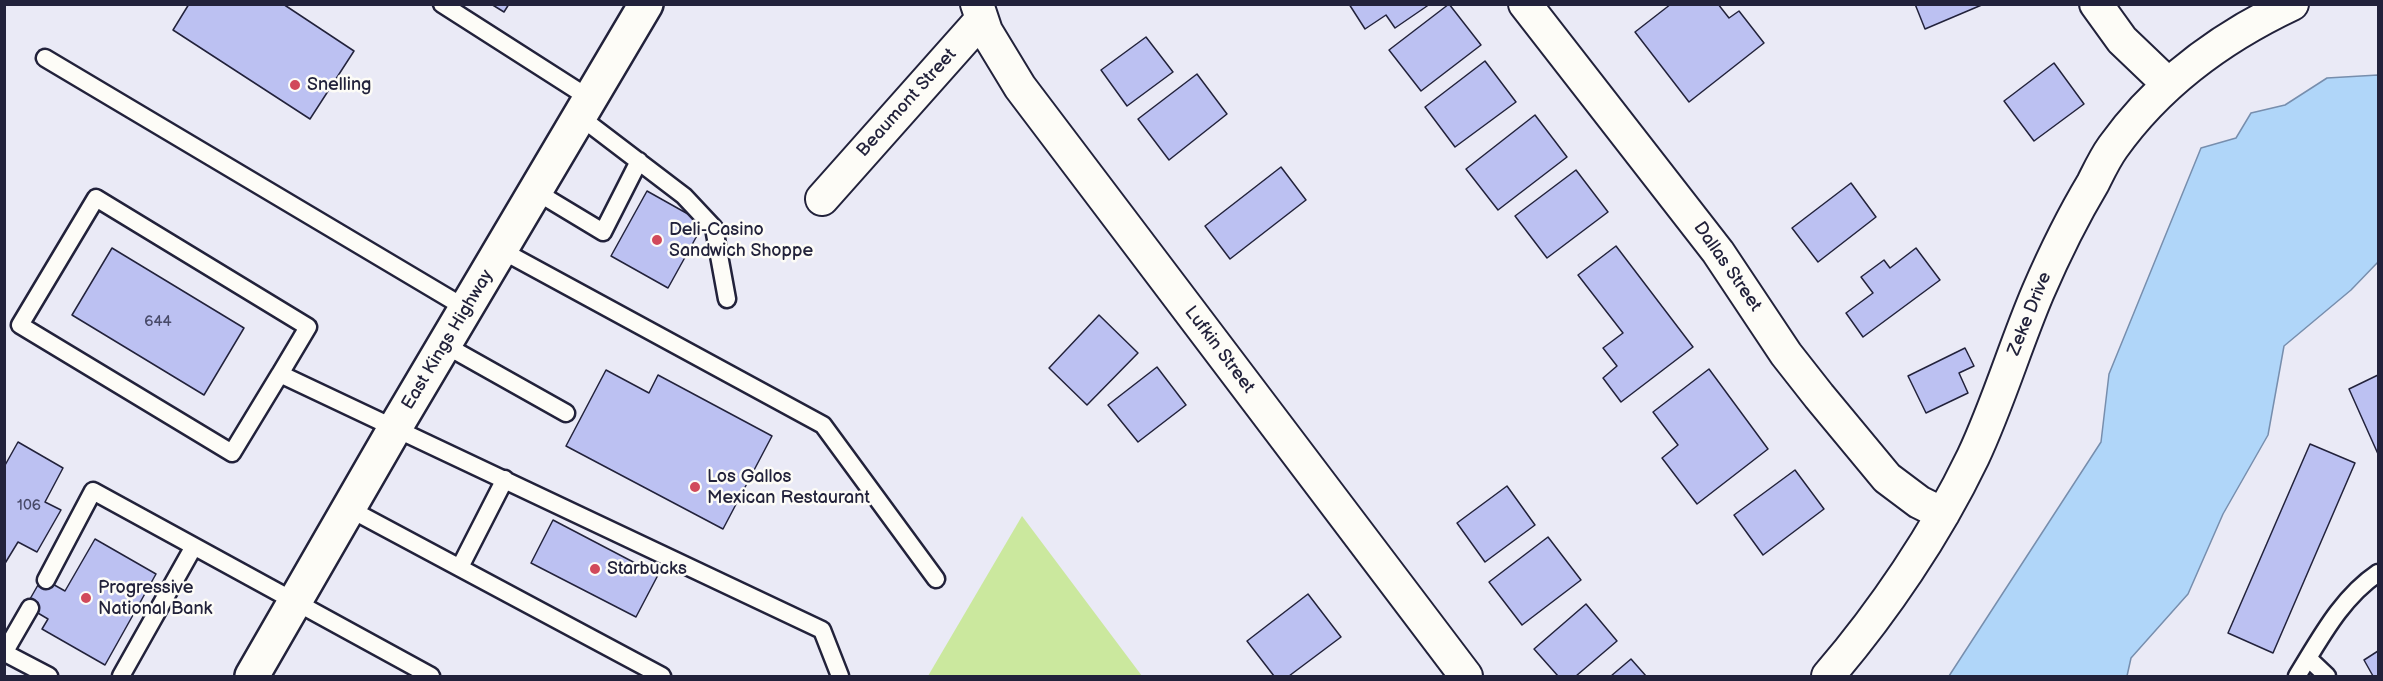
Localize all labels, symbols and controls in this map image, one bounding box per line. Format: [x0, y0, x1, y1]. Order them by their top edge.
street label: Beaumont Street [853, 44, 961, 162]
place label: Snelling [307, 74, 371, 96]
marker: Snelling [288, 78, 302, 92]
street label: Dallas Street [1688, 218, 1766, 316]
place label: Deli-Casino Sandwich Shoppe [669, 219, 813, 262]
marker: Deli-Casino Sandwich Shoppe [650, 233, 664, 247]
street label: East Kings Highway [398, 266, 498, 414]
street label: Zeke Drive [2003, 269, 2057, 359]
street label: Lufkin Street [1179, 302, 1259, 398]
house number: 644 [144, 313, 172, 331]
place label: Los Gallos Mexican Restaurant [707, 466, 870, 508]
marker: Los Gallos Mexican Restaurant [688, 480, 702, 494]
house number: 106 [17, 497, 41, 515]
place label: Starbucks [607, 558, 687, 580]
marker: Starbucks [588, 562, 602, 576]
place label: Progressive National Bank [98, 577, 212, 620]
marker: Progressive National Bank [79, 591, 93, 605]

